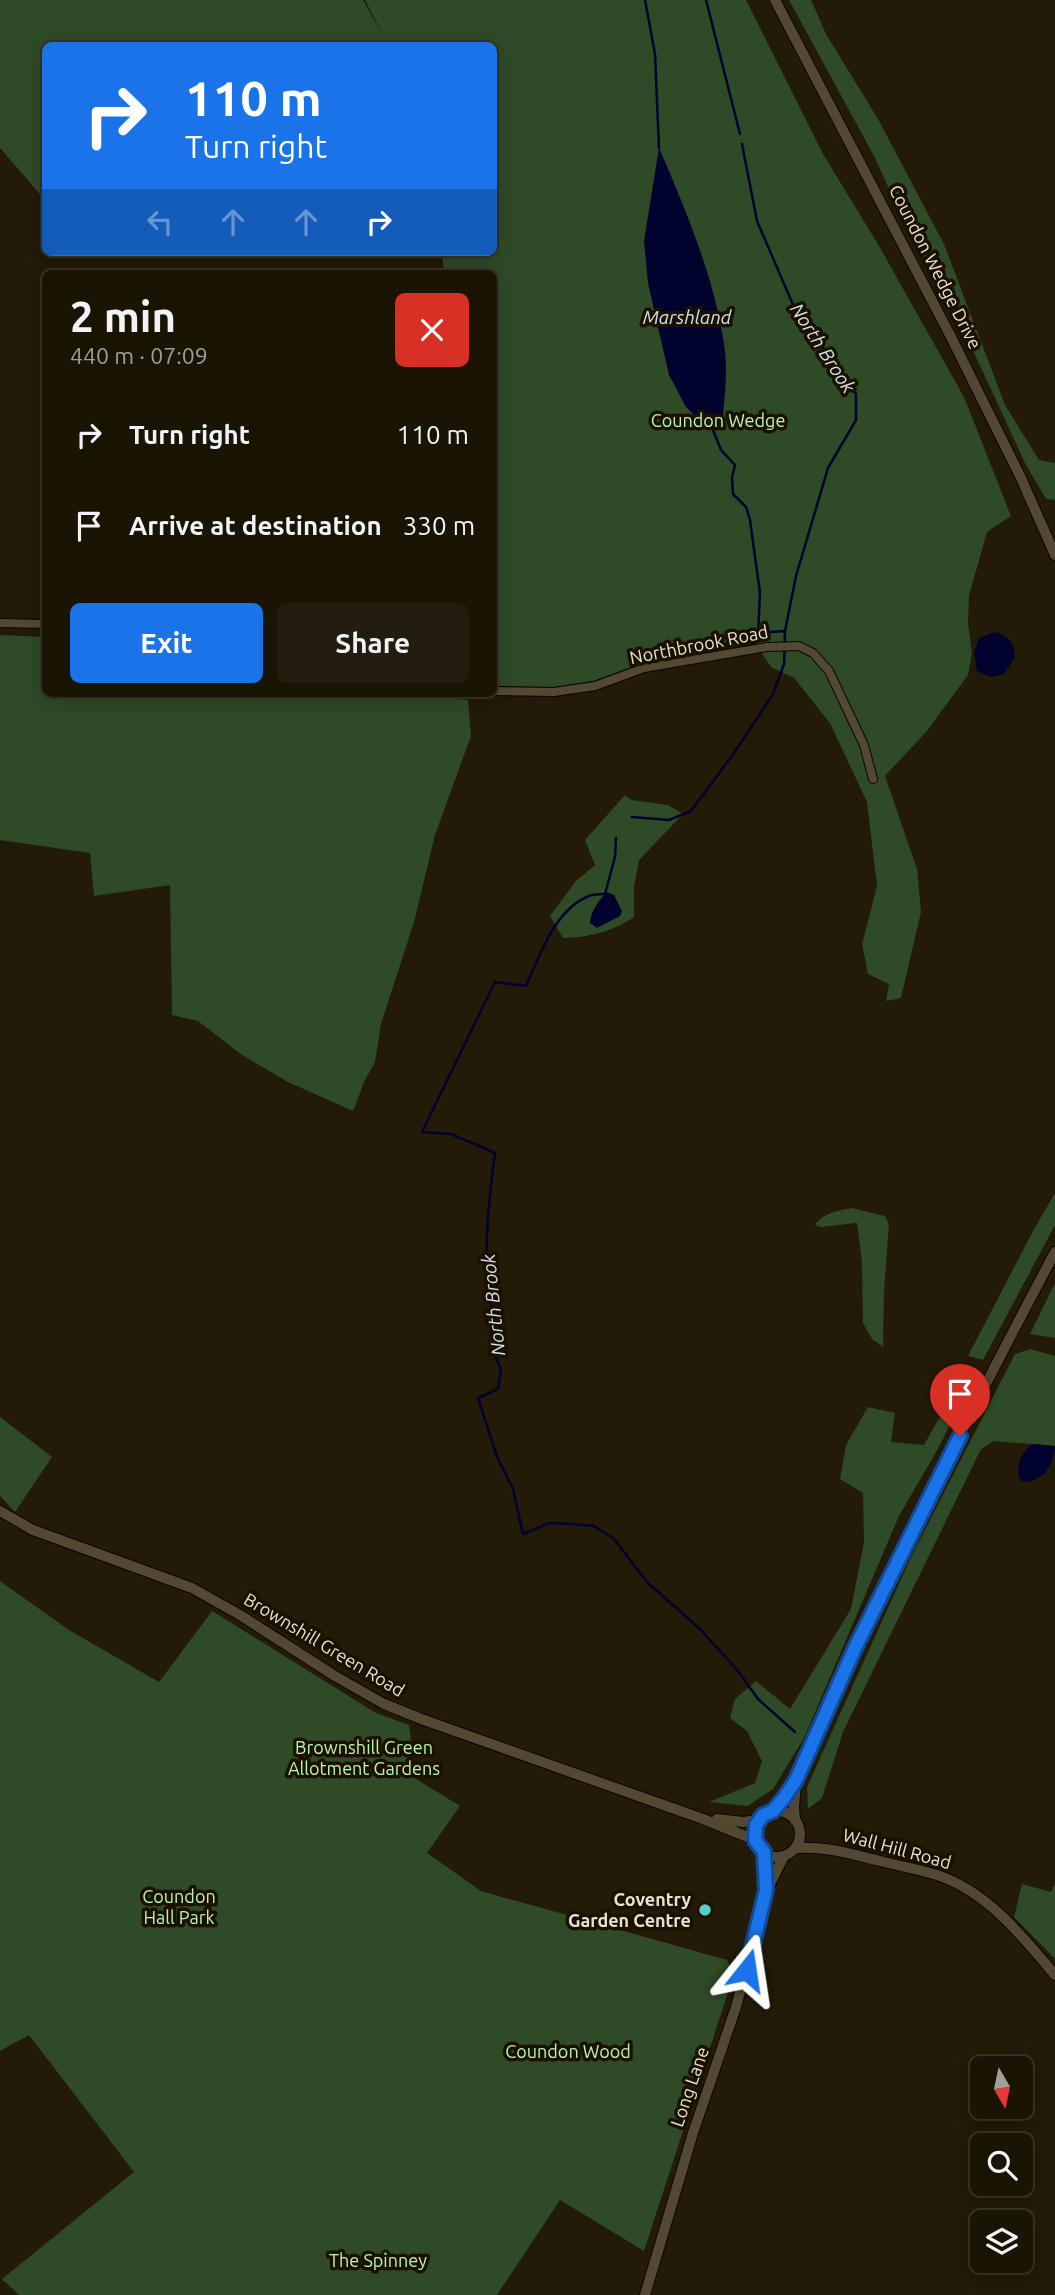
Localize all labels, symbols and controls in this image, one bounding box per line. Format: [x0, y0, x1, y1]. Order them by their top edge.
icon: right [70, 70, 161, 161]
text: 110 m [185, 70, 322, 125]
text: Turn right [185, 128, 327, 164]
street label: Coundon Wedge Drive [886, 181, 986, 352]
icon: left [141, 203, 179, 241]
icon: ahead [214, 203, 252, 241]
icon: ahead [287, 203, 325, 241]
icon: right [360, 203, 398, 241]
text: 2 min [70, 293, 176, 340]
button: close [395, 293, 469, 367]
water label: North Brook [786, 299, 860, 397]
water label: Marshland [643, 306, 733, 328]
text: 440 m · 07:09 [70, 343, 208, 368]
park label: Coundon Wedge [651, 410, 785, 430]
icon: right [70, 416, 108, 454]
text: Turn right [129, 420, 250, 449]
text: 110 m [397, 420, 469, 449]
icon: arrive [70, 507, 108, 545]
text: Arrive at destination [129, 511, 382, 540]
text: 330 m [403, 511, 475, 540]
button: Exit [70, 603, 263, 683]
button: Share [277, 603, 469, 683]
street label: Northbrook Road [628, 621, 770, 667]
water label: North Brook [477, 1253, 509, 1357]
pin [930, 1364, 990, 1436]
icon: arrive [941, 1375, 979, 1413]
street label: Brownshill Green Road [241, 1588, 408, 1700]
park label: Brownshill Green Allotment Gardens [288, 1737, 440, 1778]
street label: Wall Hill Road [841, 1824, 953, 1872]
park label: Coundon Hall Park [142, 1886, 216, 1927]
place label: Coventry Garden Centre [568, 1889, 691, 1930]
marker: Coventry Garden Centre [697, 1902, 713, 1918]
position arrow [710, 1933, 784, 2007]
park label: Coundon Wood [505, 2041, 631, 2061]
street label: Long Lane [666, 2044, 712, 2129]
north arrow [970, 2056, 1032, 2119]
map controls [970, 2056, 1033, 2273]
button: search [970, 2133, 1033, 2196]
button: layers [970, 2210, 1033, 2273]
park label: The Spinney [329, 2250, 427, 2270]

